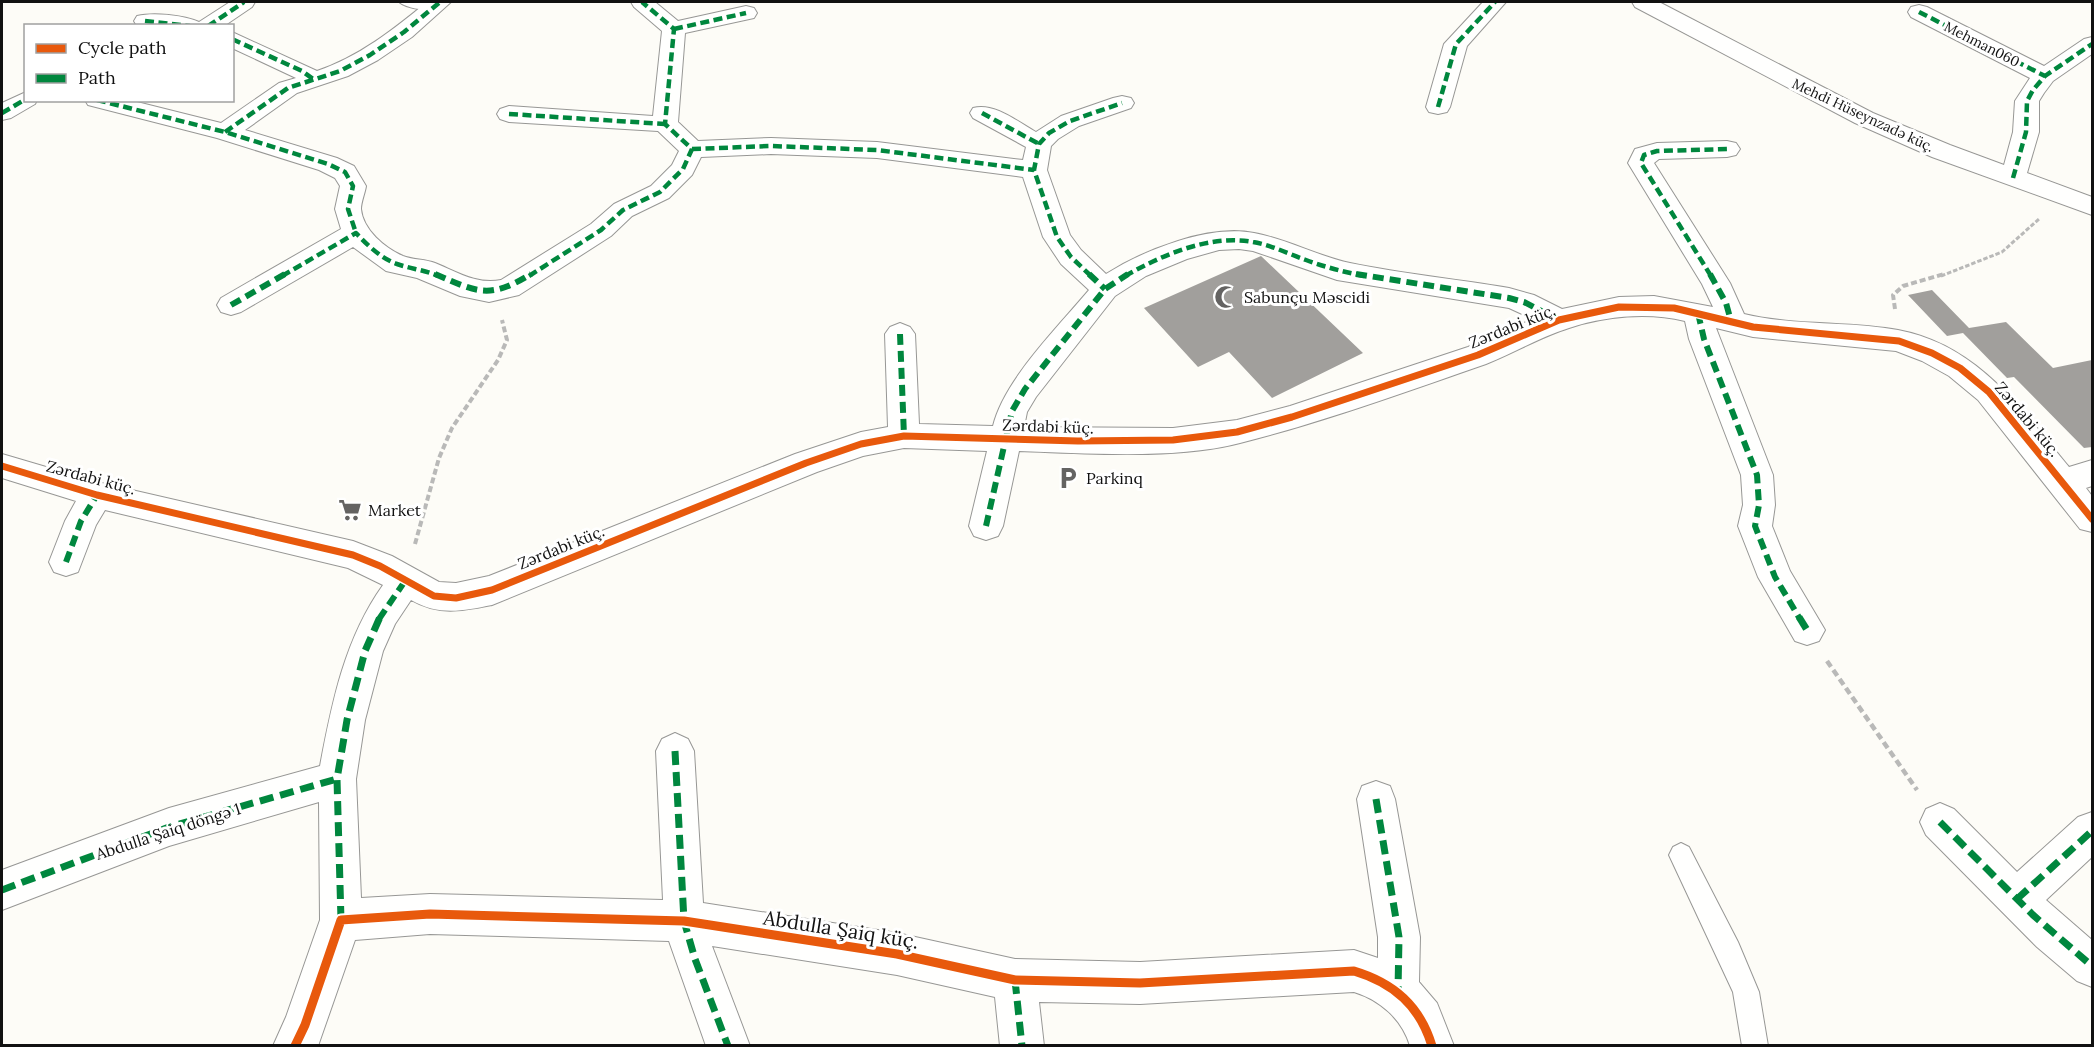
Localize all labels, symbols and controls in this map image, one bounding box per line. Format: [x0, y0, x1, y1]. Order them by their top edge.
street label: Mehman060 [1941, 17, 2023, 71]
legend [24, 24, 234, 102]
text: Cycle path [78, 36, 167, 59]
text: Path [78, 66, 116, 89]
street label: Mehdi Hüseynzadə küç. [1789, 74, 1937, 156]
mosque icon: Sabunçu Məscidi [1213, 284, 1239, 310]
place label: Sabunçu Məscidi [1244, 287, 1370, 307]
street label: Zərdabi küç. [1466, 300, 1558, 352]
street label: Zərdabi küç. [1991, 377, 2065, 461]
street label: Zərdabi küç. [1002, 414, 1094, 438]
street label: Zərdabi küç. [44, 455, 138, 499]
parking icon: Parkinq [1055, 465, 1081, 491]
place label: Parkinq [1086, 468, 1143, 488]
supermarket icon: Market [337, 497, 363, 523]
place label: Market [368, 500, 422, 520]
street label: Zərdabi küç. [515, 521, 607, 573]
street label: Abdulla Şaiq döngə 1 [92, 798, 243, 864]
street label: Abdulla Şaiq küç. [761, 904, 920, 954]

